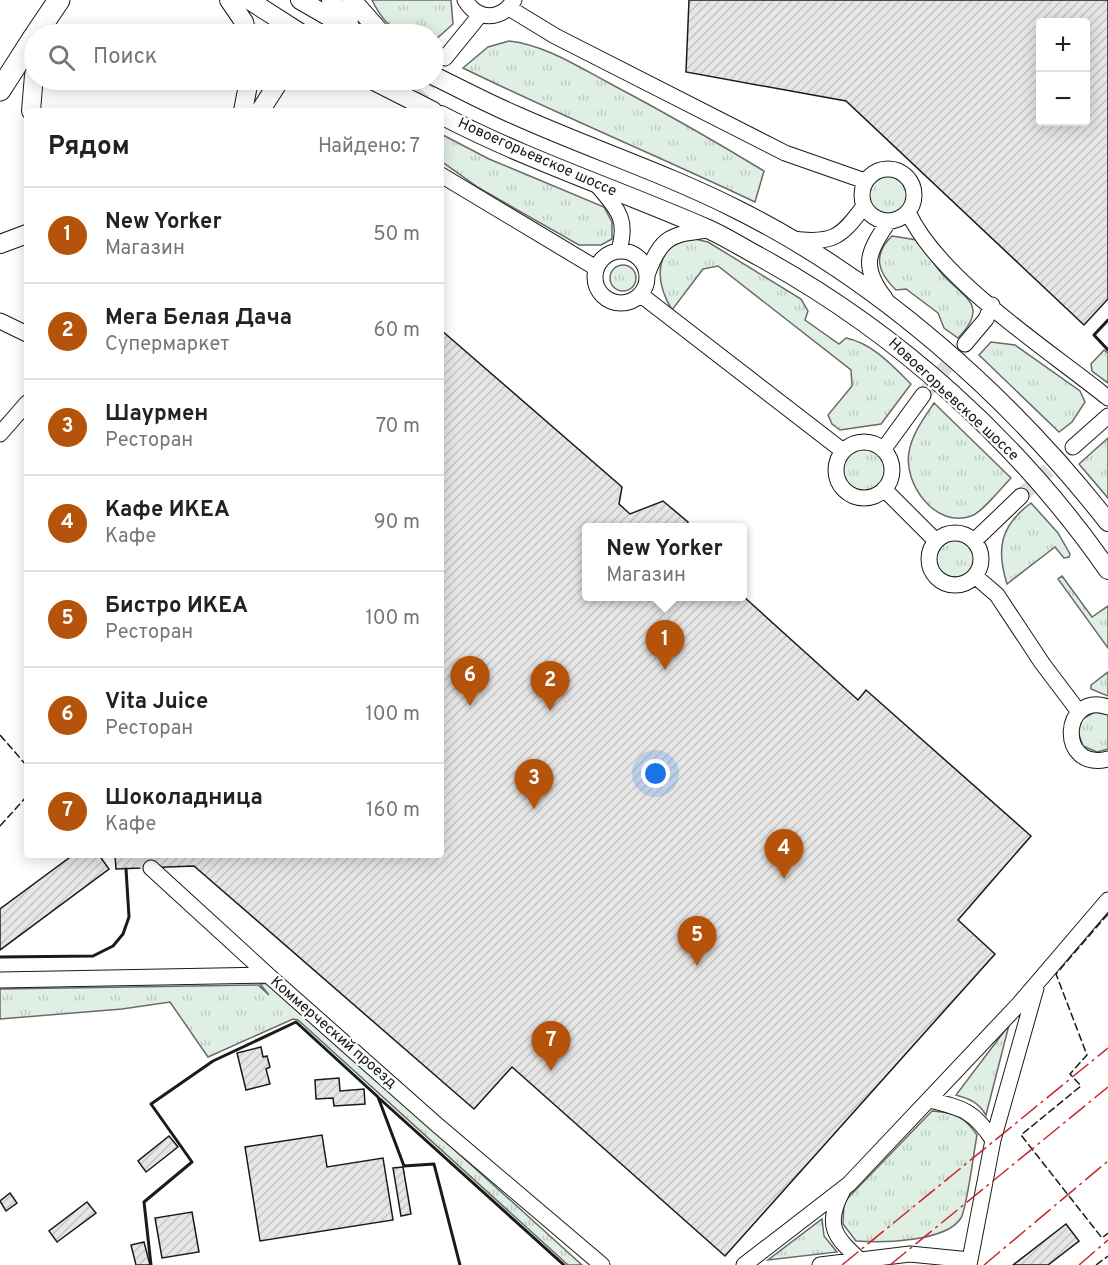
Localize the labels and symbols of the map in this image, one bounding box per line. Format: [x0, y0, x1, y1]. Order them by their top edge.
street label: Новоегорьевское шоссе [455, 114, 619, 202]
street label: Новоегорьевское шоссе [884, 334, 1022, 466]
pin: 1 [646, 620, 684, 670]
pin: 6 [450, 656, 490, 706]
pin: 2 [530, 662, 570, 711]
your location [641, 759, 670, 788]
pin: 3 [514, 760, 554, 809]
pin: 4 [764, 830, 804, 879]
pin: 5 [678, 916, 716, 966]
street label: Коммерческий проезд [266, 973, 400, 1093]
pin: 7 [532, 1022, 570, 1071]

